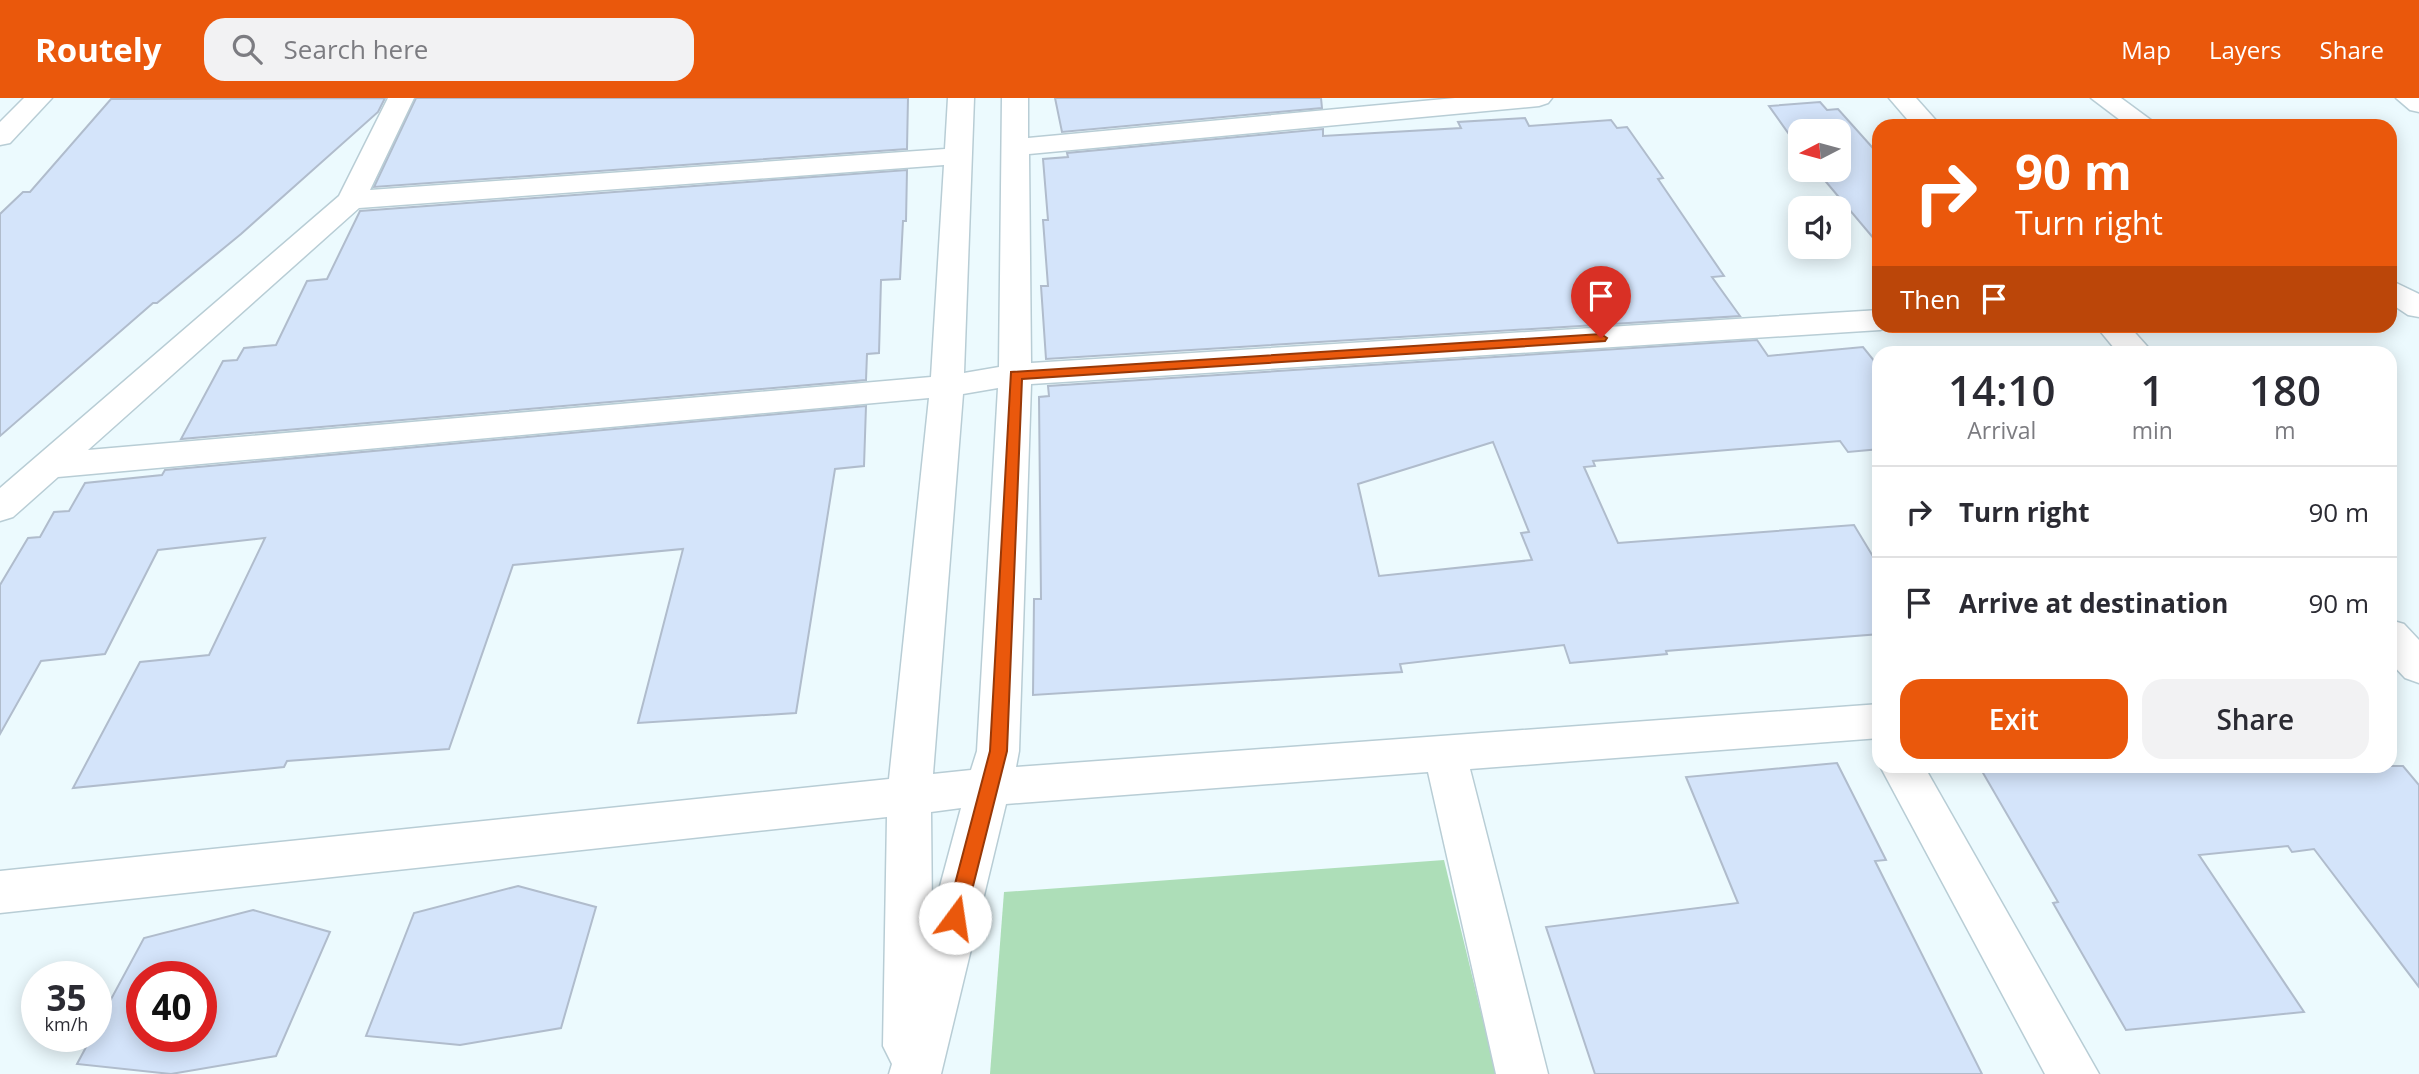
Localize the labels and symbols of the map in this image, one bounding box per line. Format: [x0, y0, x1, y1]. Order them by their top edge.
north arrow [1788, 119, 1852, 182]
pin [1571, 266, 1631, 338]
position arrow [918, 881, 992, 955]
speed limit sign: 40 [126, 961, 217, 1052]

